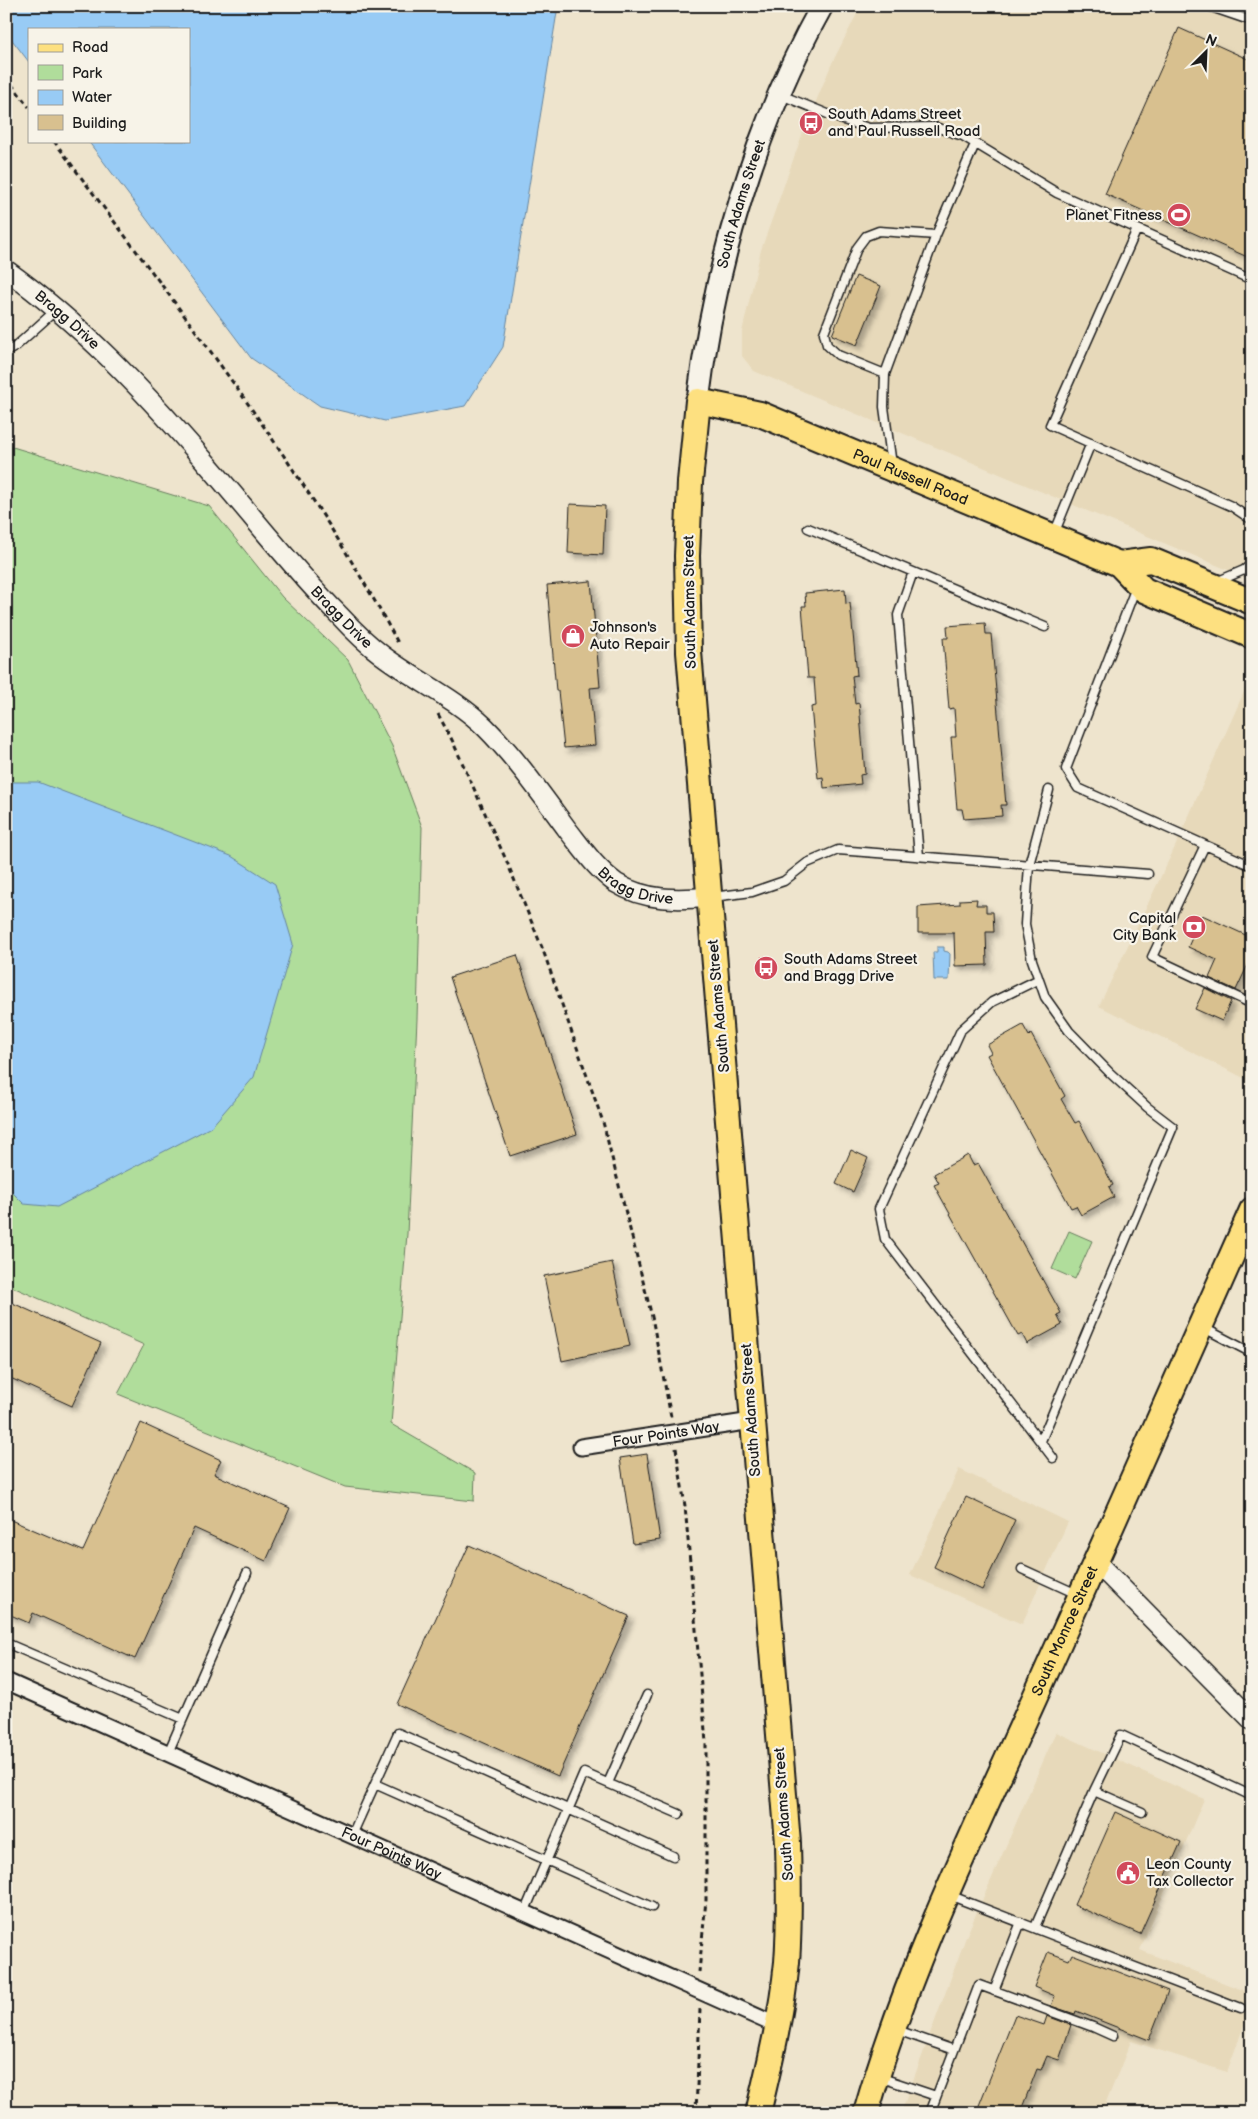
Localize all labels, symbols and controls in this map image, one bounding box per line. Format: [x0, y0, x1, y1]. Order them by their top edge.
legend [28, 28, 190, 142]
north arrow [1180, 28, 1230, 78]
text: N [1203, 31, 1219, 50]
text: Road [72, 38, 108, 57]
text: Park [72, 64, 103, 83]
text: Water [72, 88, 112, 107]
place label: South Adams Street and Paul Russell Road [828, 105, 980, 141]
bus stop icon: South Adams Street and Paul Russell Road [798, 110, 824, 136]
text: Building [72, 114, 127, 133]
street label: South Adams Street [713, 137, 770, 270]
sports icon: Planet Fitness [1166, 202, 1192, 228]
place label: Planet Fitness [1066, 206, 1163, 225]
street label: Bragg Drive [31, 286, 104, 353]
street label: Paul Russell Road [850, 444, 971, 509]
street label: South Adams Street [679, 535, 701, 669]
street label: Bragg Drive [307, 582, 377, 653]
place label: Johnson's Auto Repair [590, 618, 670, 654]
shop icon: Johnson's Auto Repair [560, 623, 586, 649]
street label: Bragg Drive [594, 863, 674, 908]
place label: Capital City Bank [1113, 909, 1177, 945]
bank icon: Capital City Bank [1181, 914, 1207, 940]
street label: South Adams Street [704, 938, 734, 1073]
place label: South Adams Street and Bragg Drive [784, 950, 918, 986]
bus stop icon: South Adams Street and Bragg Drive [753, 955, 779, 981]
street label: South Adams Street [737, 1342, 765, 1477]
street label: Four Points Way [611, 1417, 721, 1452]
street label: South Monroe Street [1027, 1563, 1102, 1699]
street label: South Adams Street [770, 1746, 798, 1881]
street label: Four Points Way [338, 1823, 444, 1884]
place label: Leon County Tax Collector [1146, 1855, 1234, 1891]
public building icon: Leon County Tax Collector [1115, 1860, 1141, 1886]

